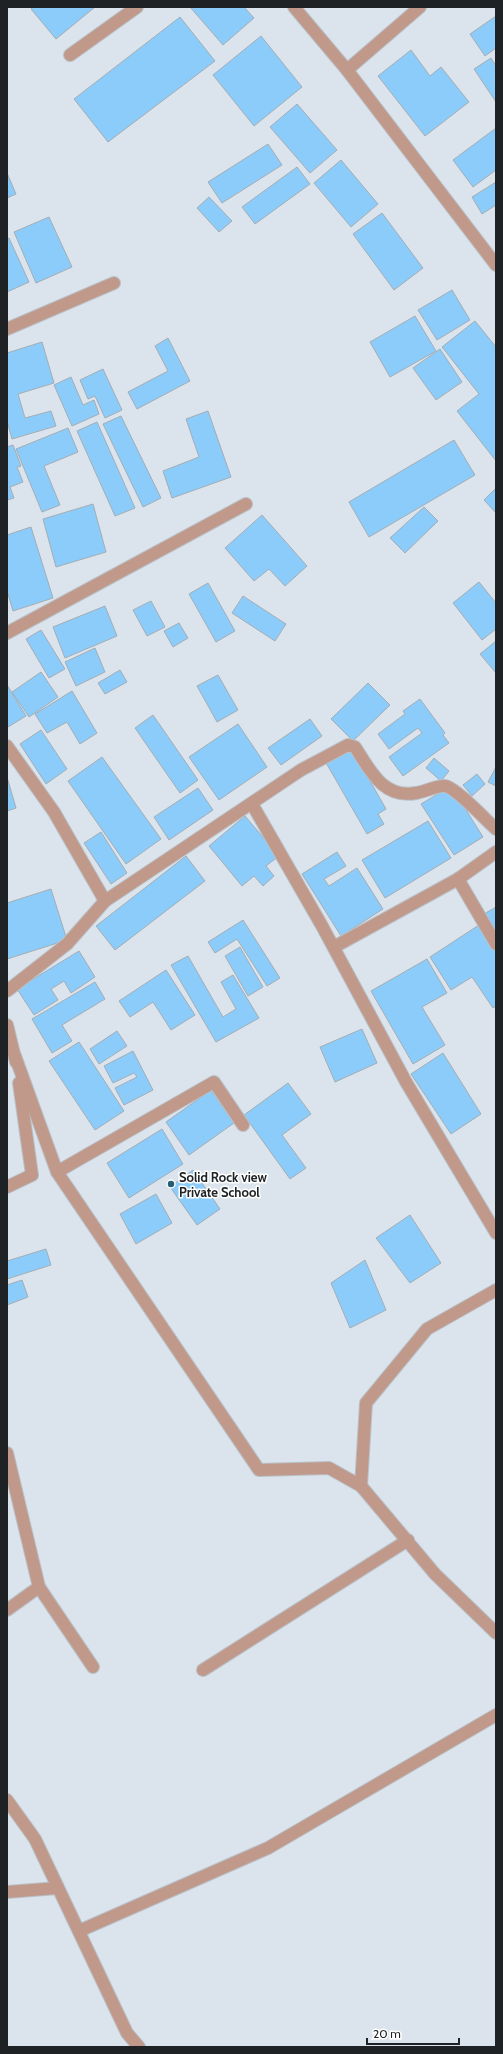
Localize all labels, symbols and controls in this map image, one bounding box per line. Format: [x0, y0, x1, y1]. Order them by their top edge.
place label: Solid Rock view Private School [179, 1169, 268, 1200]
marker: Solid Rock view Private School [166, 1179, 176, 1189]
scale bar [367, 2020, 459, 2046]
text: 20 m [373, 2026, 401, 2041]

